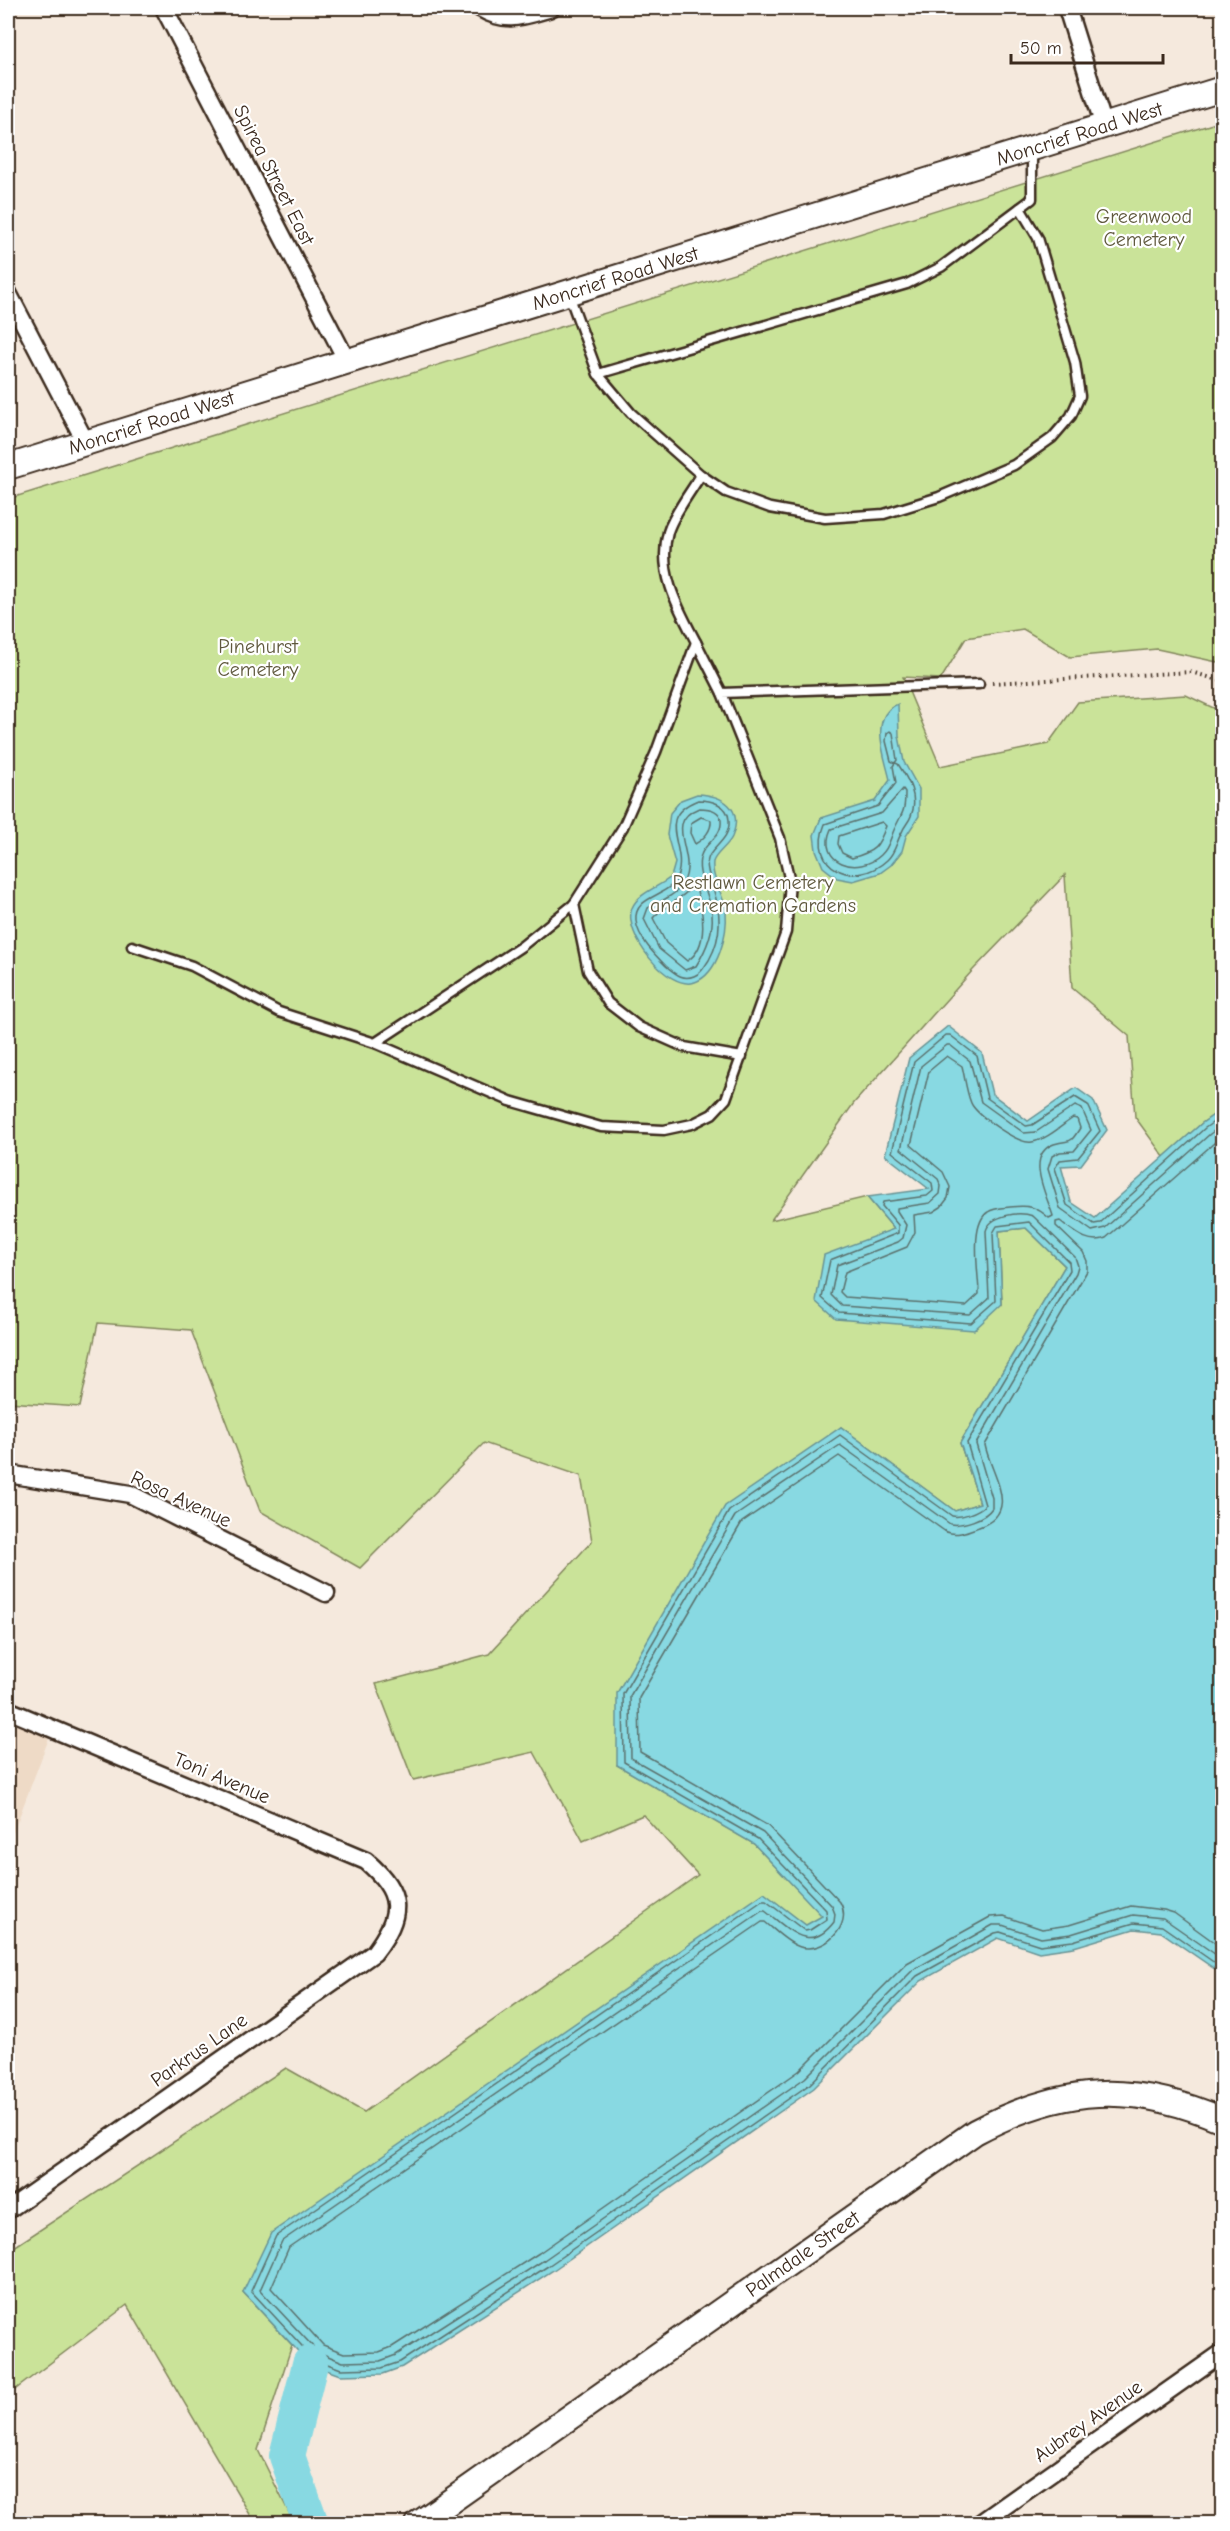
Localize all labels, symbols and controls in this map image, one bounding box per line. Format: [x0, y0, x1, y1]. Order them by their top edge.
scale bar [1011, 27, 1162, 65]
text: 50 m [1020, 38, 1062, 59]
street label: Moncrief Road West [993, 96, 1166, 170]
street label: Spirea Street East [229, 101, 320, 250]
park label: Greenwood Cemetery [1096, 205, 1192, 251]
street label: Moncrief Road West [529, 241, 702, 315]
street label: Moncrief Road West [65, 385, 238, 459]
park label: Pinehurst Cemetery [218, 635, 299, 681]
park label: Restlawn Cemetery and Cremation Gardens [650, 871, 856, 917]
street label: Rosa Avenue [127, 1466, 235, 1532]
street label: Toni Avenue [170, 1747, 274, 1809]
street label: Parkrus Lane [146, 2008, 252, 2092]
street label: Palmdale Street [741, 2205, 865, 2301]
street label: Aubrey Avenue [1030, 2375, 1146, 2467]

